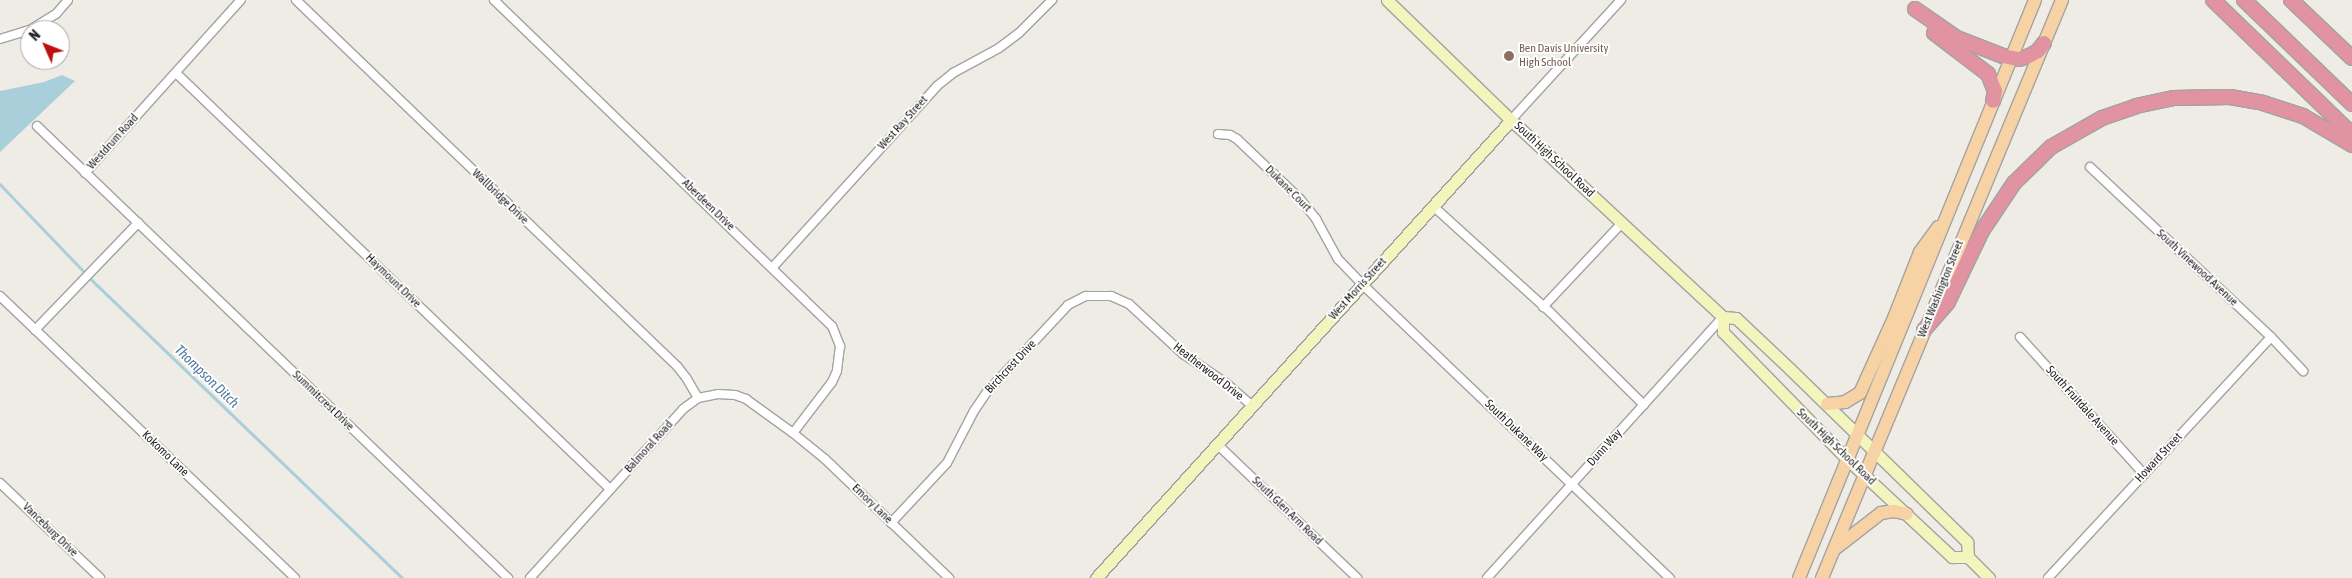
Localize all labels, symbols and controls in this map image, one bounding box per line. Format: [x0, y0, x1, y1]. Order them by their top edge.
north arrow [20, 20, 70, 70]
text: N [26, 27, 44, 44]
place label: Ben Davis University High School [1519, 42, 1608, 70]
marker: Ben Davis University High School [1503, 50, 1515, 62]
street label: West Ray Street [875, 93, 931, 153]
street label: Westdrum Road [84, 111, 142, 173]
street label: South High School Road [1511, 119, 1597, 201]
street label: Dukane Court [1262, 163, 1314, 215]
street label: Wallbridge Drive [469, 166, 531, 228]
street label: Aberdeen Drive [679, 176, 737, 234]
street label: South Vinewood Avenue [2153, 227, 2241, 309]
street label: West Washington Street [1915, 238, 1967, 340]
street label: Haymount Drive [362, 251, 424, 311]
street label: West Morris Street [1326, 255, 1390, 323]
street label: Birchcrest Drive [982, 337, 1040, 397]
street label: Heatherwood Drive [1170, 340, 1246, 404]
water label: Thompson Ditch [171, 341, 243, 411]
street label: South Fruitdale Avenue [2043, 363, 2121, 449]
street label: Summitcrest Drive [289, 368, 357, 434]
street label: South Dukane Way [1481, 397, 1551, 465]
street label: South High School Road [1794, 406, 1878, 488]
street label: Balmoral Road [622, 418, 676, 476]
street label: Dunn Way [1585, 427, 1625, 469]
street label: Kokomo Lane [139, 428, 191, 480]
street label: Howard Street [2132, 430, 2186, 486]
street label: South Glen Arm Road [1249, 474, 1325, 548]
street label: Emory Lane [849, 481, 895, 527]
street label: Vanceburg Drive [19, 500, 81, 560]

